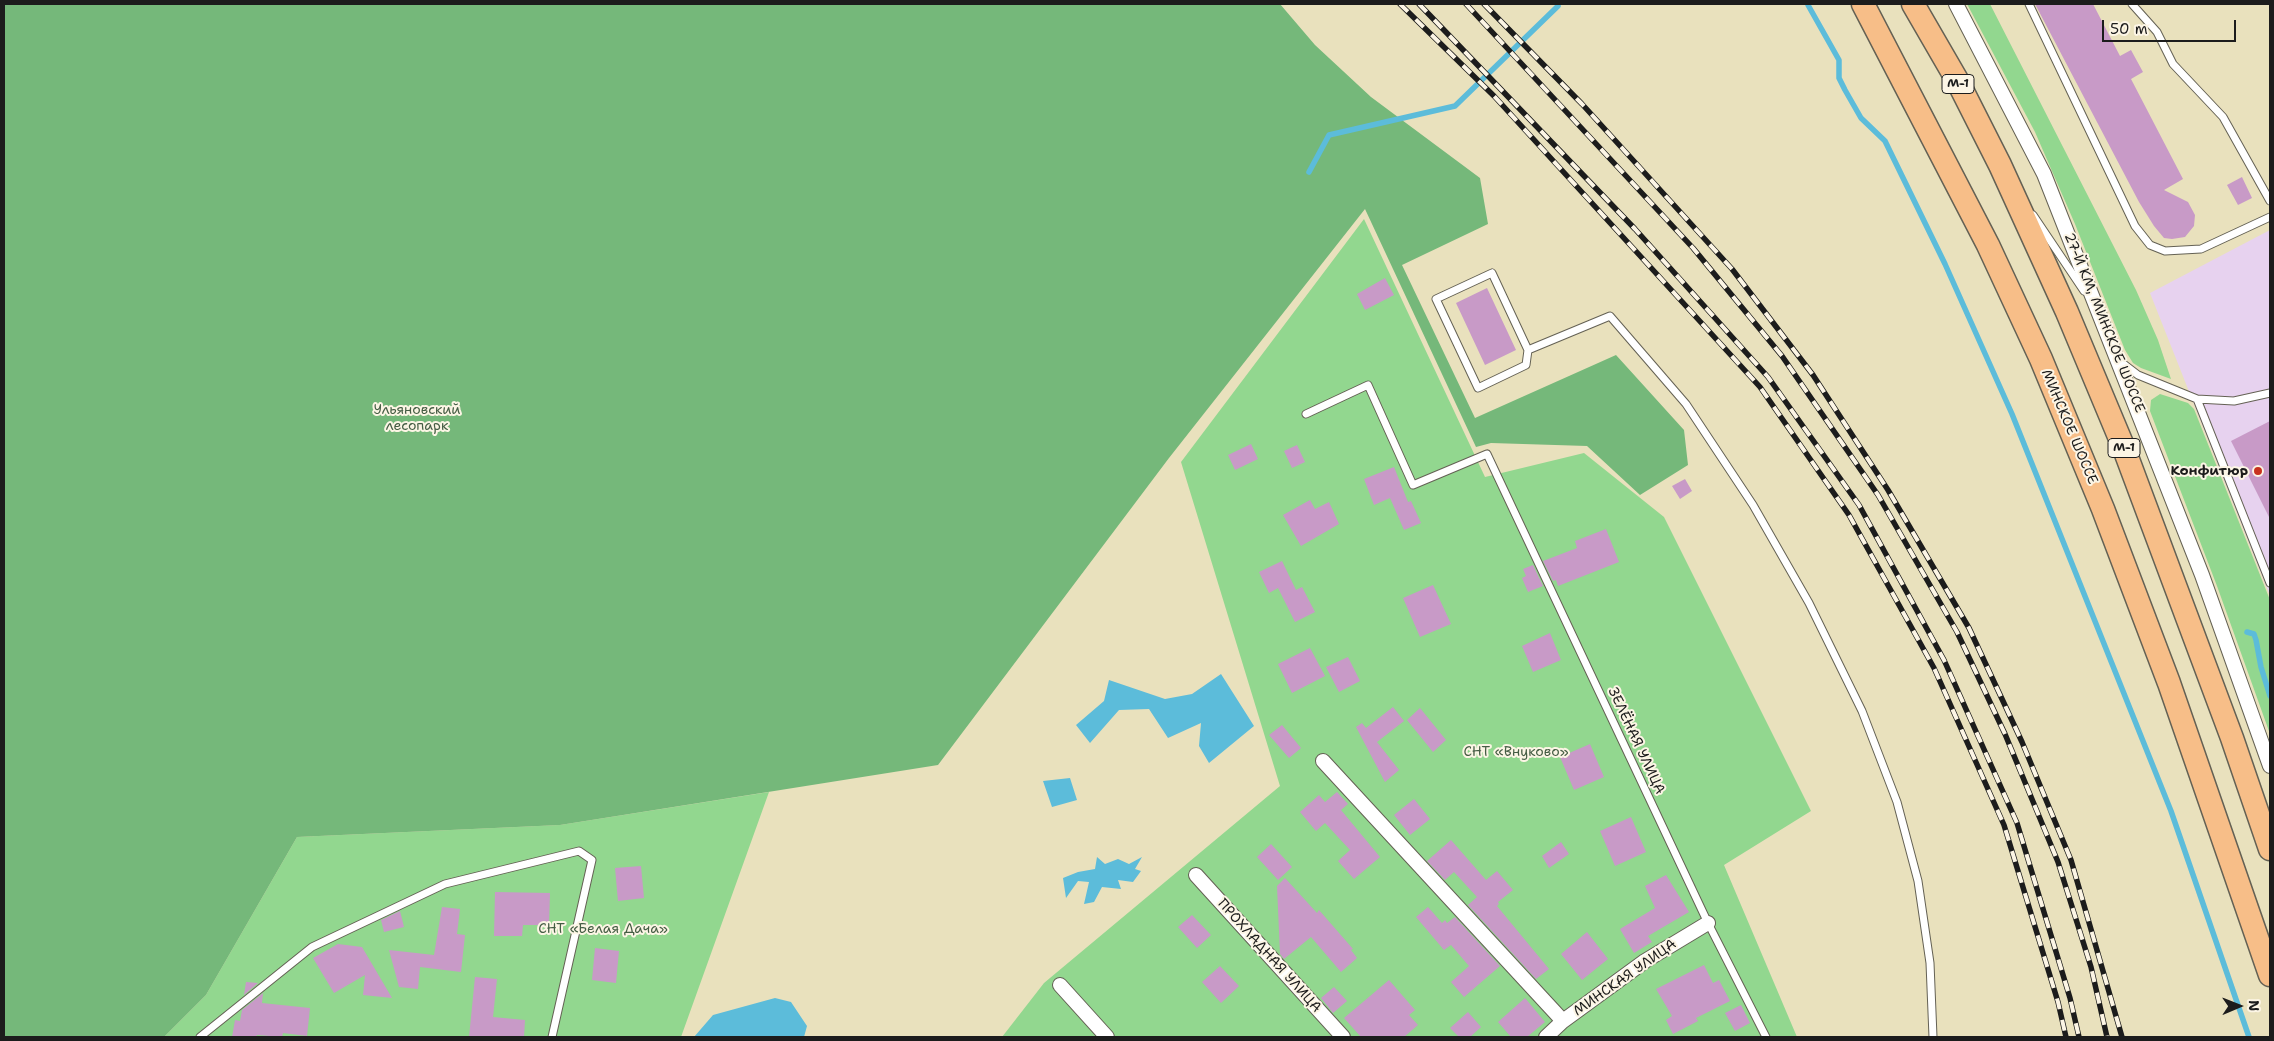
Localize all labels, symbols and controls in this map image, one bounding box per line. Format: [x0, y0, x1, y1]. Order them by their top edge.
scale bar [2104, 10, 2238, 42]
text: 50 m [2110, 19, 2148, 39]
road number: М-1 [1942, 74, 1974, 94]
street label: 27-Й КМ, МИНСКОЕ ШОССЕ [2060, 231, 2148, 415]
street label: МИНСКОЕ ШОССЕ [2037, 367, 2101, 487]
park label: Ульяновский лесопарк [374, 402, 460, 434]
road number: М-1 [2108, 438, 2140, 458]
place label: Конфитюр [2170, 463, 2248, 479]
marker: Конфитюр [2252, 465, 2264, 477]
street label: ЗЕЛЁНАЯ УЛИЦА [1604, 685, 1668, 797]
park label: СНТ «Внуково» [1463, 744, 1569, 760]
street label: ПРОХЛАДНАЯ УЛИЦА [1214, 896, 1324, 1016]
park label: СНТ «Белая Дача» [538, 921, 668, 937]
street label: МИНСКАЯ УЛИЦА [1570, 936, 1680, 1020]
north arrow [2214, 981, 2264, 1031]
text: N [2245, 1000, 2263, 1011]

